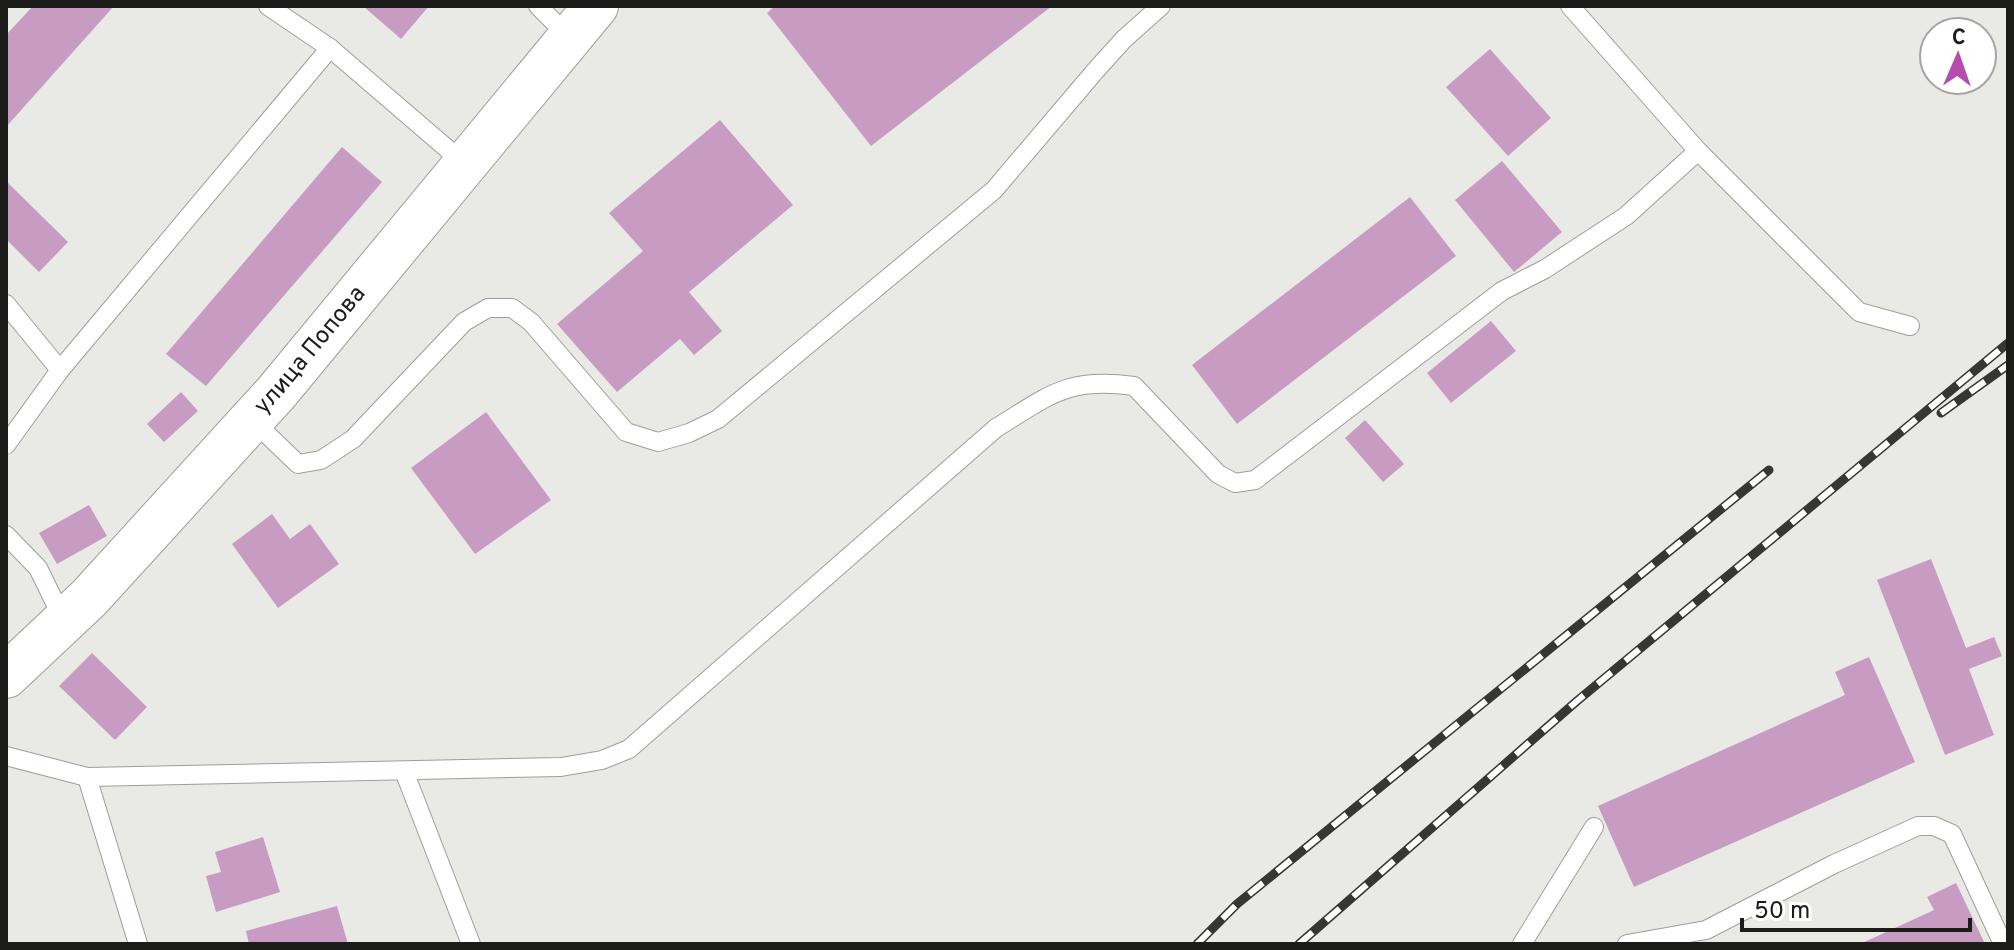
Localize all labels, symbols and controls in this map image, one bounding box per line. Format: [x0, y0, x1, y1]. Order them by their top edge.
north arrow [1918, 16, 1998, 96]
text: С [1951, 25, 1966, 52]
street label: улица Попова [248, 280, 373, 421]
scale bar [1742, 882, 1970, 932]
text: 50 m [1754, 897, 1810, 927]

